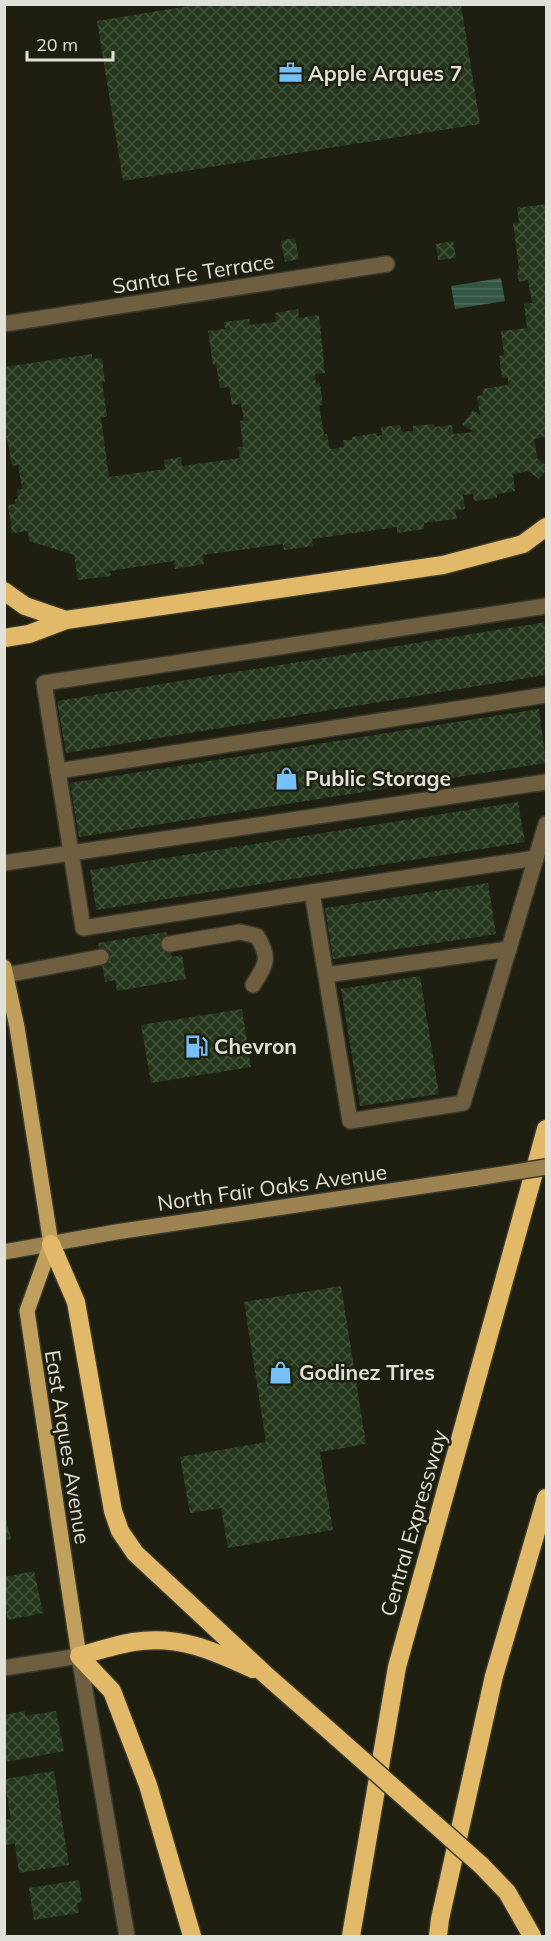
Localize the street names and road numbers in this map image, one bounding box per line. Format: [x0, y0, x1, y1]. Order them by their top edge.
street label: Santa Fe Terrace [110, 247, 276, 299]
street label: North Fair Oaks Avenue [156, 1158, 388, 1216]
street label: East Arques Avenue [40, 1348, 96, 1546]
street label: Central Expressway [374, 1427, 452, 1619]

